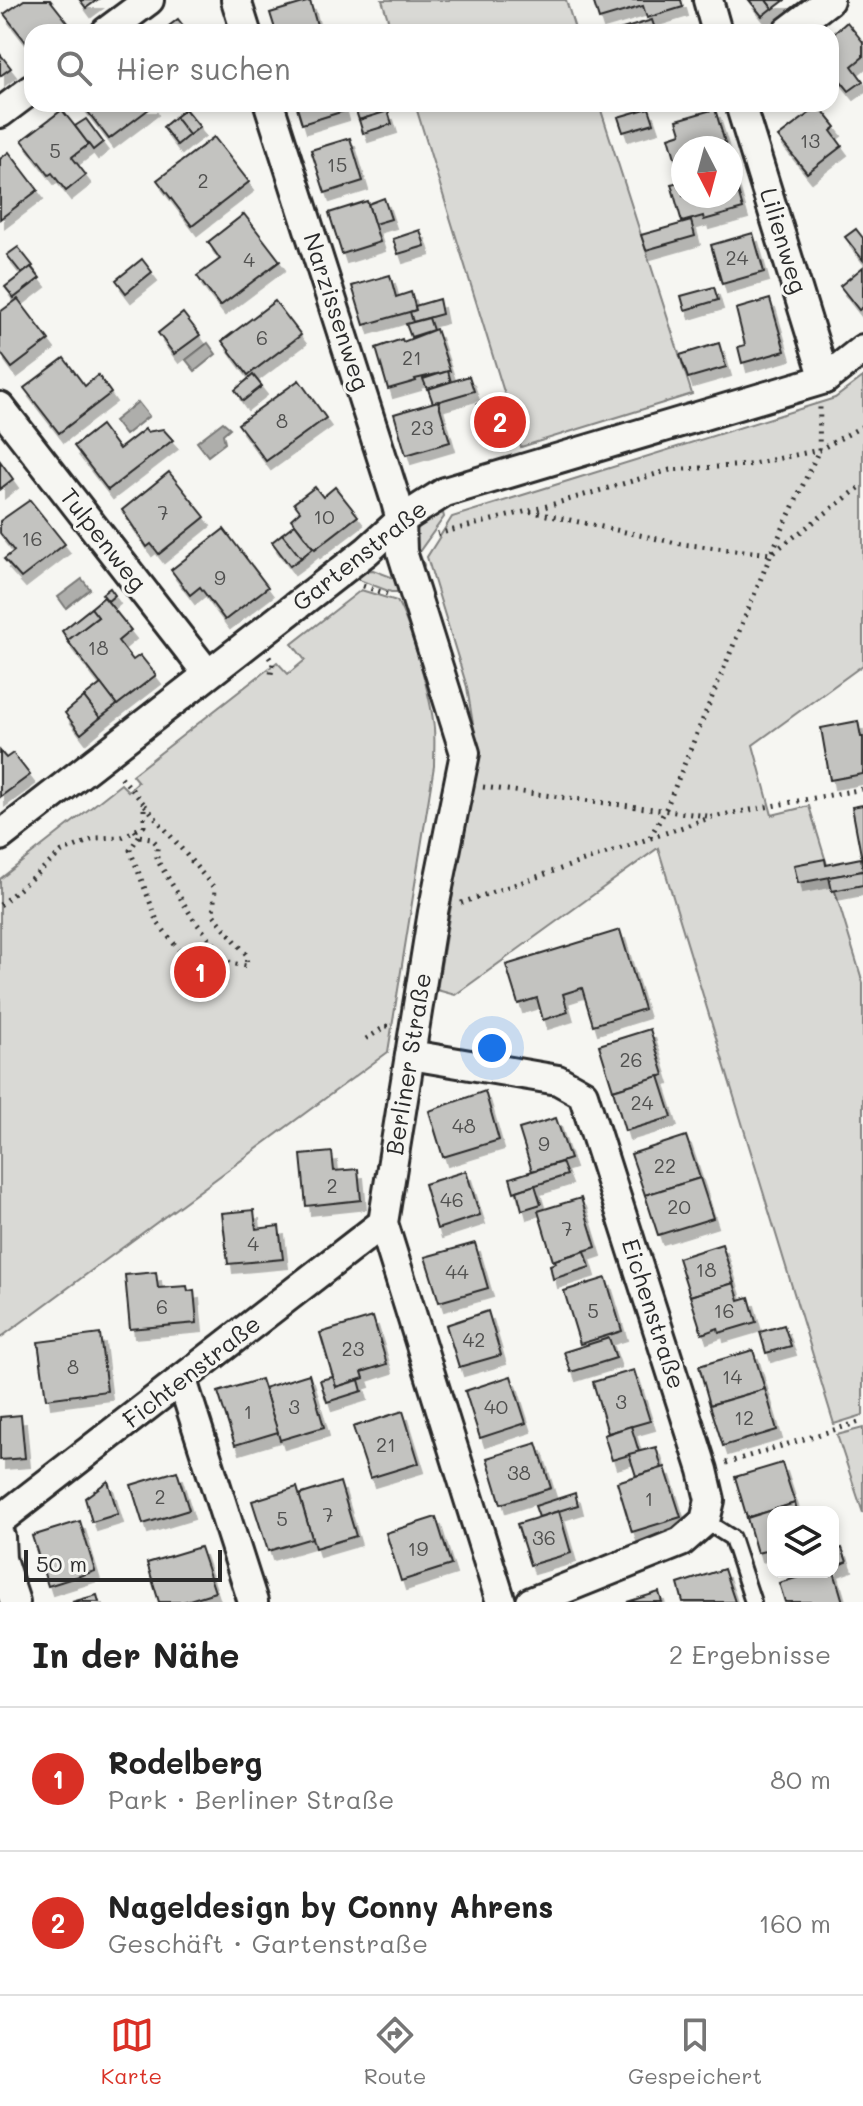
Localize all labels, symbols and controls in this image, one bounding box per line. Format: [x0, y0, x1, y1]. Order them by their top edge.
search box [24, 24, 839, 112]
icon: search [52, 46, 96, 90]
text: Hier suchen [116, 48, 291, 88]
house number: 13 [800, 127, 820, 153]
north arrow [671, 136, 743, 208]
house number: 5 [49, 137, 61, 163]
house number: 15 [327, 151, 347, 177]
house number: 2 [197, 167, 209, 193]
street label: Lilienweg [754, 184, 815, 297]
street label: Narzissenweg [297, 229, 378, 394]
house number: 24 [726, 244, 749, 270]
house number: 4 [243, 246, 255, 272]
house number: 6 [256, 324, 268, 350]
house number: 21 [402, 344, 422, 370]
pin: 2 [474, 392, 526, 452]
house number: 8 [276, 407, 288, 433]
house number: 23 [411, 414, 433, 440]
street label: Tulpenweg [54, 481, 154, 597]
street label: Gartenstraße [285, 492, 433, 617]
house number: 7 [157, 499, 169, 525]
house number: 10 [313, 503, 335, 529]
house number: 16 [21, 525, 43, 551]
house number: 9 [214, 564, 226, 590]
house number: 18 [87, 634, 109, 660]
pin: 1 [174, 942, 226, 1002]
street label: Berliner Straße [378, 970, 437, 1157]
your location [472, 1028, 512, 1068]
house number: 26 [619, 1046, 643, 1072]
house number: 24 [631, 1089, 654, 1115]
house number: 48 [452, 1112, 476, 1138]
house number: 9 [538, 1130, 550, 1156]
house number: 22 [654, 1152, 676, 1178]
house number: 2 [326, 1172, 338, 1198]
house number: 46 [440, 1186, 464, 1212]
house number: 20 [667, 1193, 691, 1219]
house number: 7 [561, 1215, 573, 1241]
house number: 4 [247, 1230, 259, 1256]
street label: Eichenstraße [616, 1234, 693, 1393]
house number: 18 [695, 1256, 717, 1282]
house number: 44 [445, 1258, 469, 1284]
house number: 6 [156, 1293, 168, 1319]
house number: 5 [587, 1297, 599, 1323]
house number: 16 [713, 1297, 735, 1323]
street label: Fichtenstraße [116, 1307, 266, 1434]
house number: 42 [463, 1326, 485, 1352]
house number: 23 [342, 1335, 364, 1361]
house number: 8 [67, 1353, 79, 1379]
house number: 14 [722, 1363, 743, 1389]
house number: 3 [615, 1388, 627, 1414]
house number: 3 [288, 1393, 300, 1419]
house number: 40 [484, 1393, 508, 1419]
house number: 1 [244, 1398, 252, 1424]
house number: 12 [734, 1404, 754, 1430]
house number: 21 [376, 1431, 396, 1457]
house number: 38 [507, 1459, 531, 1485]
house number: 2 [154, 1483, 166, 1509]
house number: 1 [645, 1485, 653, 1511]
house number: 7 [322, 1501, 334, 1527]
house number: 5 [276, 1505, 288, 1531]
map controls [767, 1506, 839, 1578]
button: layers [767, 1506, 839, 1578]
house number: 36 [532, 1524, 556, 1550]
house number: 19 [408, 1535, 429, 1561]
scale bar [24, 1546, 222, 1582]
text: 50 m [36, 1549, 87, 1578]
text: In der Nähe [32, 1632, 240, 1677]
text: 2 Ergebnisse [669, 1637, 831, 1671]
text: Rodelberg [108, 1742, 262, 1782]
text: 1 [52, 1762, 64, 1796]
text: 80 m [770, 1762, 831, 1796]
text: Park · Berliner Straße [108, 1782, 394, 1816]
text: Nageldesign by Conny Ahrens [108, 1886, 553, 1926]
text: 2 [51, 1906, 65, 1940]
text: 160 m [759, 1906, 831, 1940]
text: Geschäft · Gartenstraße [108, 1926, 428, 1960]
tab: Karte [101, 2013, 162, 2090]
tab: Route [364, 2013, 426, 2090]
tab: Gespeichert [628, 2013, 762, 2090]

